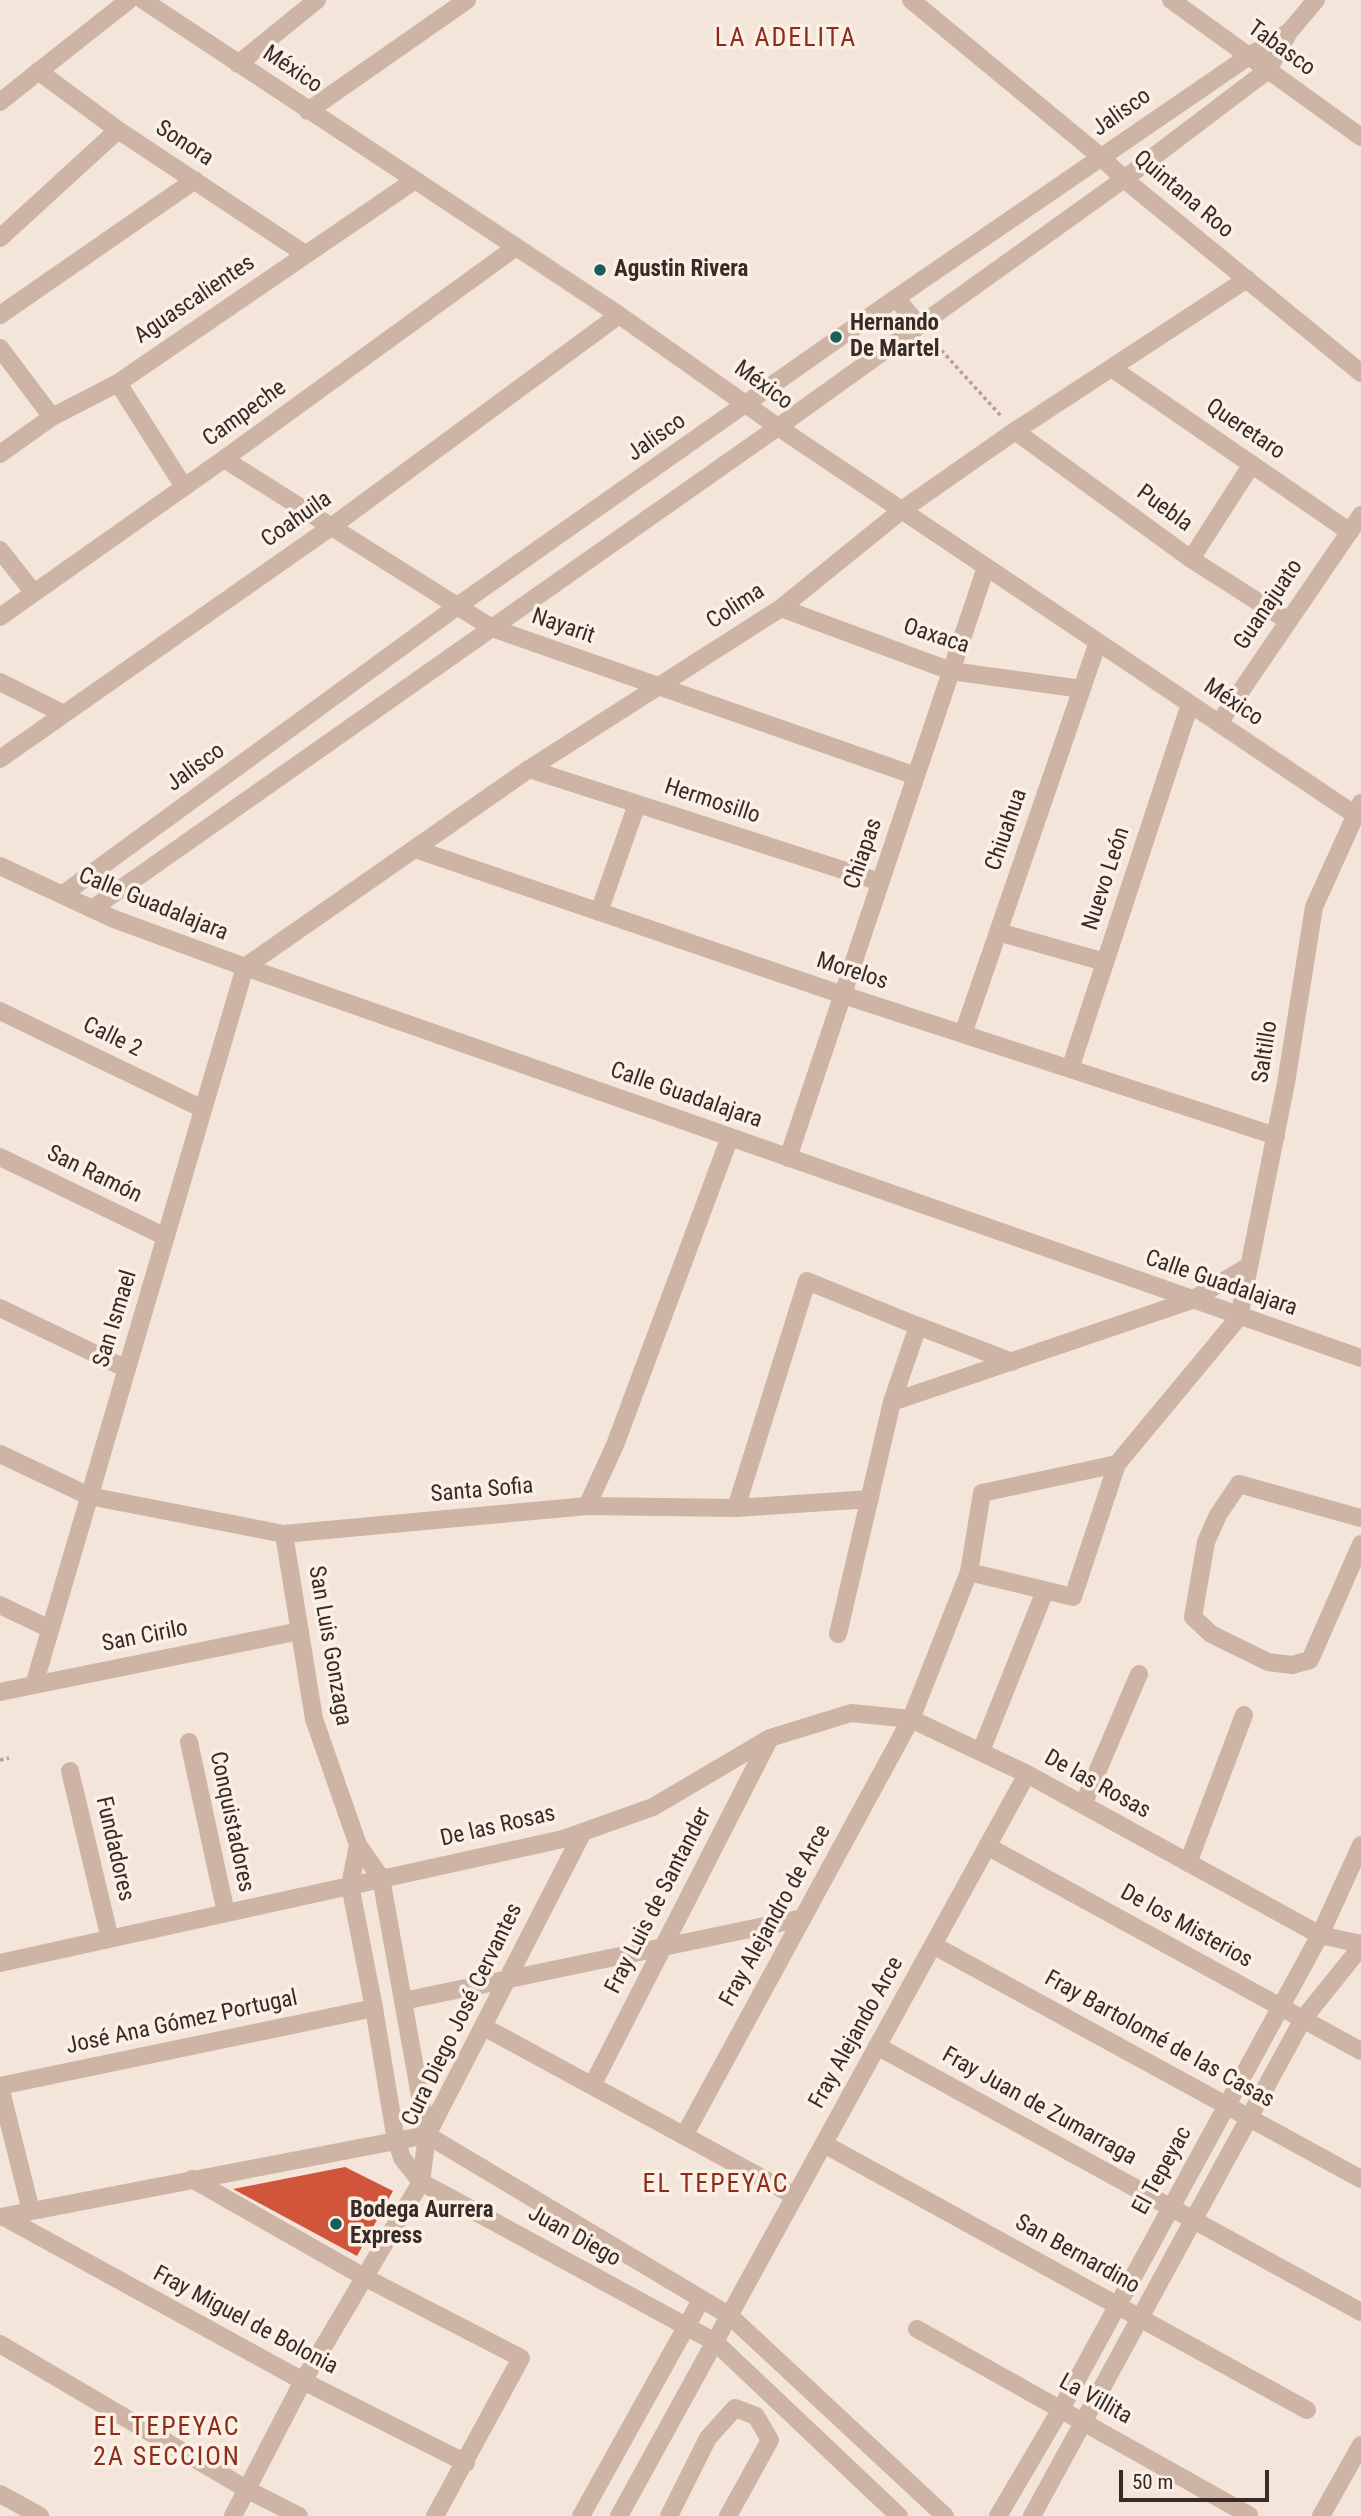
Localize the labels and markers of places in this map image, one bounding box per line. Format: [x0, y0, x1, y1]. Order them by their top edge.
place label: Agustin Rivera [614, 256, 748, 284]
marker: Agustin Rivera [592, 262, 608, 278]
place label: Hernando De Martel [850, 310, 940, 364]
marker: Hernando De Martel [828, 329, 844, 345]
place label: Bodega Aurrera Express [350, 2197, 494, 2251]
marker: Bodega Aurrera Express [328, 2216, 344, 2232]

